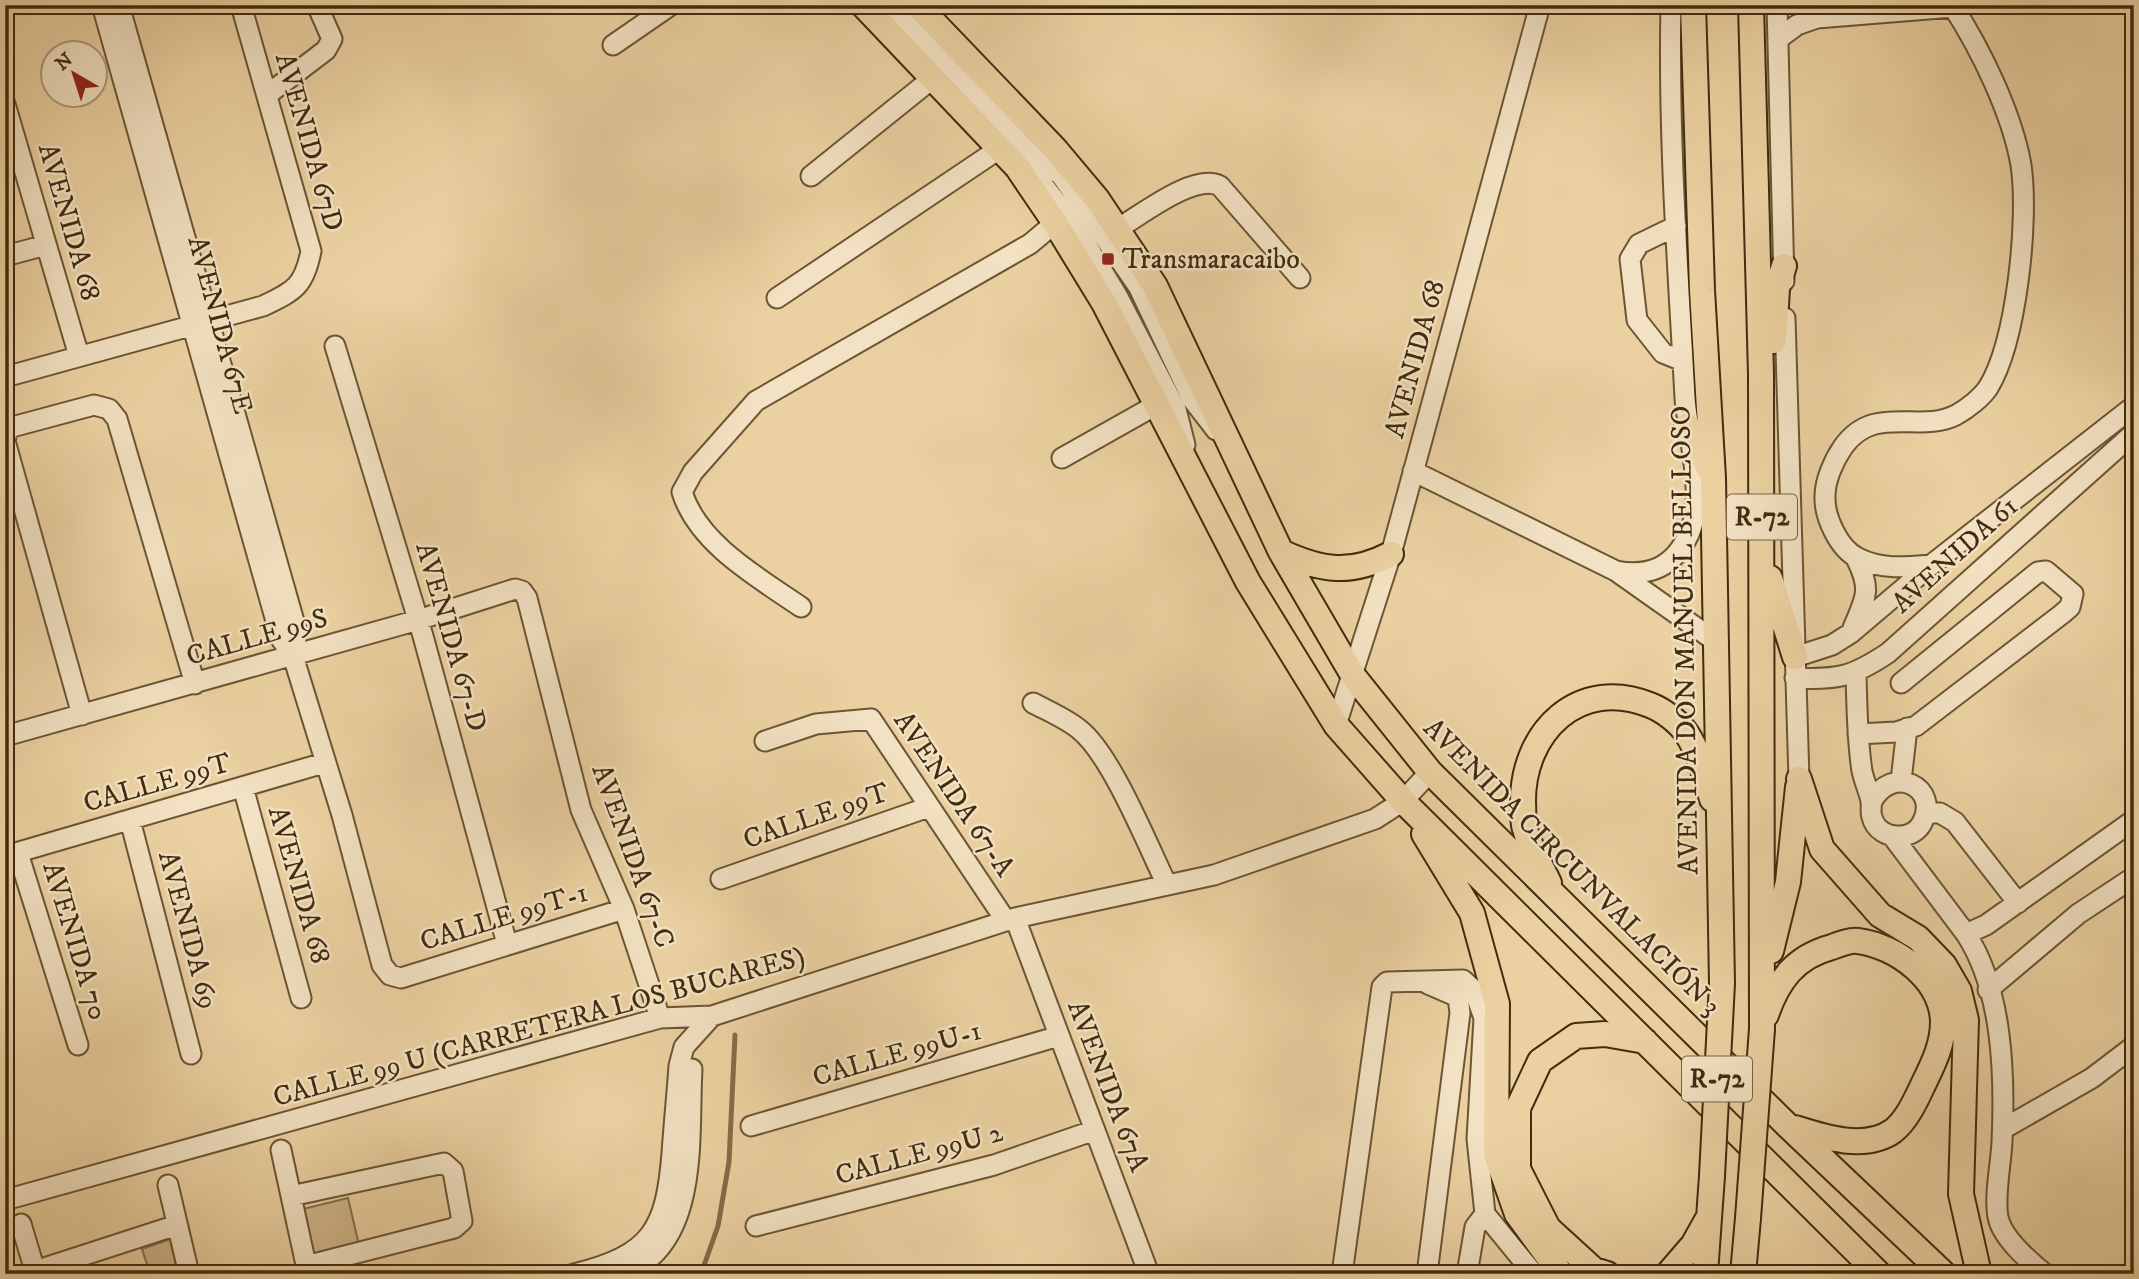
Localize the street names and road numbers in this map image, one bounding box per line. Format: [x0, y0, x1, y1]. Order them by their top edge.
street label: AVENIDA 67D [267, 49, 351, 235]
street label: AVENIDA 68 [30, 139, 108, 305]
street label: AVENIDA 67E [179, 232, 261, 418]
street label: AVENIDA 68 [1377, 276, 1453, 442]
street label: AVENIDA DON MANUEL BELLOSO [1663, 405, 1707, 875]
street label: AVENIDA 61 [1885, 489, 2025, 621]
road number: R-72 [1727, 495, 1797, 540]
street label: AVENIDA 67-D [407, 538, 495, 736]
street label: CALLE 99S [182, 600, 332, 674]
street label: AVENIDA 67-A [886, 705, 1023, 884]
street label: AVENIDA CIRCUNVALACIÓN 3 [1416, 710, 1729, 1023]
street label: CALLE 99T [79, 745, 235, 821]
street label: AVENIDA 67-C [584, 759, 682, 953]
street label: CALLE 99T [739, 775, 893, 857]
street label: AVENIDA 68 [260, 802, 338, 968]
street label: AVENIDA 69 [150, 847, 226, 1013]
street label: AVENIDA 70 [34, 858, 116, 1024]
street label: CALLE 99T-1 [416, 875, 592, 959]
street label: CALLE 99 U (CARRETERA LOS BUCARES) [269, 939, 809, 1115]
street label: AVENIDA 67A [1059, 995, 1157, 1178]
street label: CALLE 99U-1 [809, 1013, 985, 1095]
road number: R-72 [1682, 1056, 1752, 1102]
street label: CALLE 99U 2 [831, 1115, 1007, 1193]

